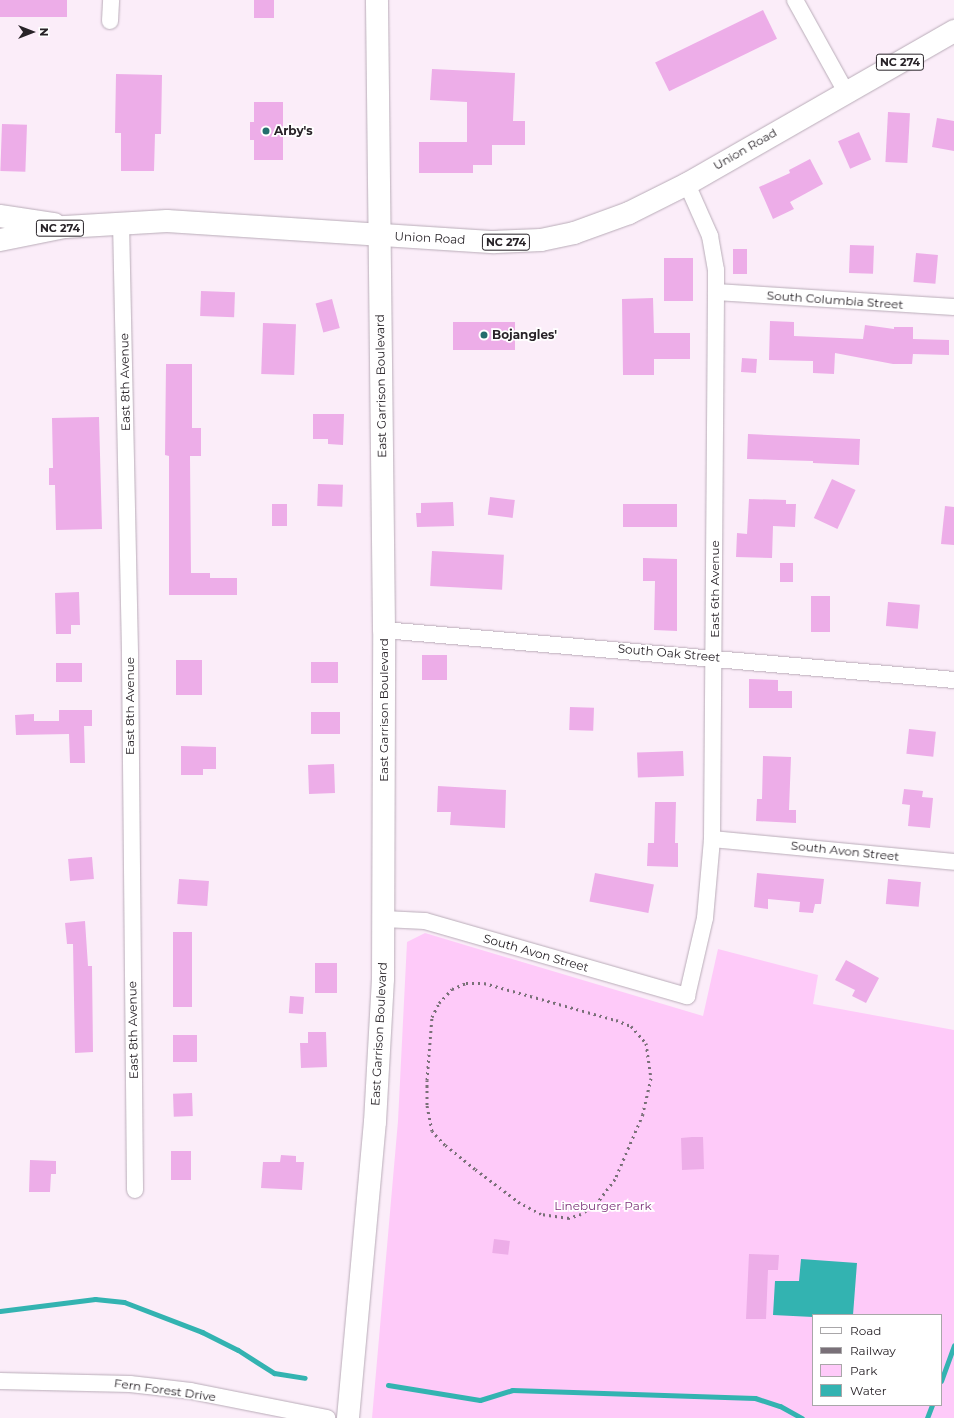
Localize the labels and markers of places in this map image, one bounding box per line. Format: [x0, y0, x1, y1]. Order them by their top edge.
place label: Arby's [274, 124, 313, 138]
marker: Arby's [261, 126, 271, 136]
place label: Bojangles' [492, 328, 557, 342]
marker: Bojangles' [479, 330, 489, 340]

